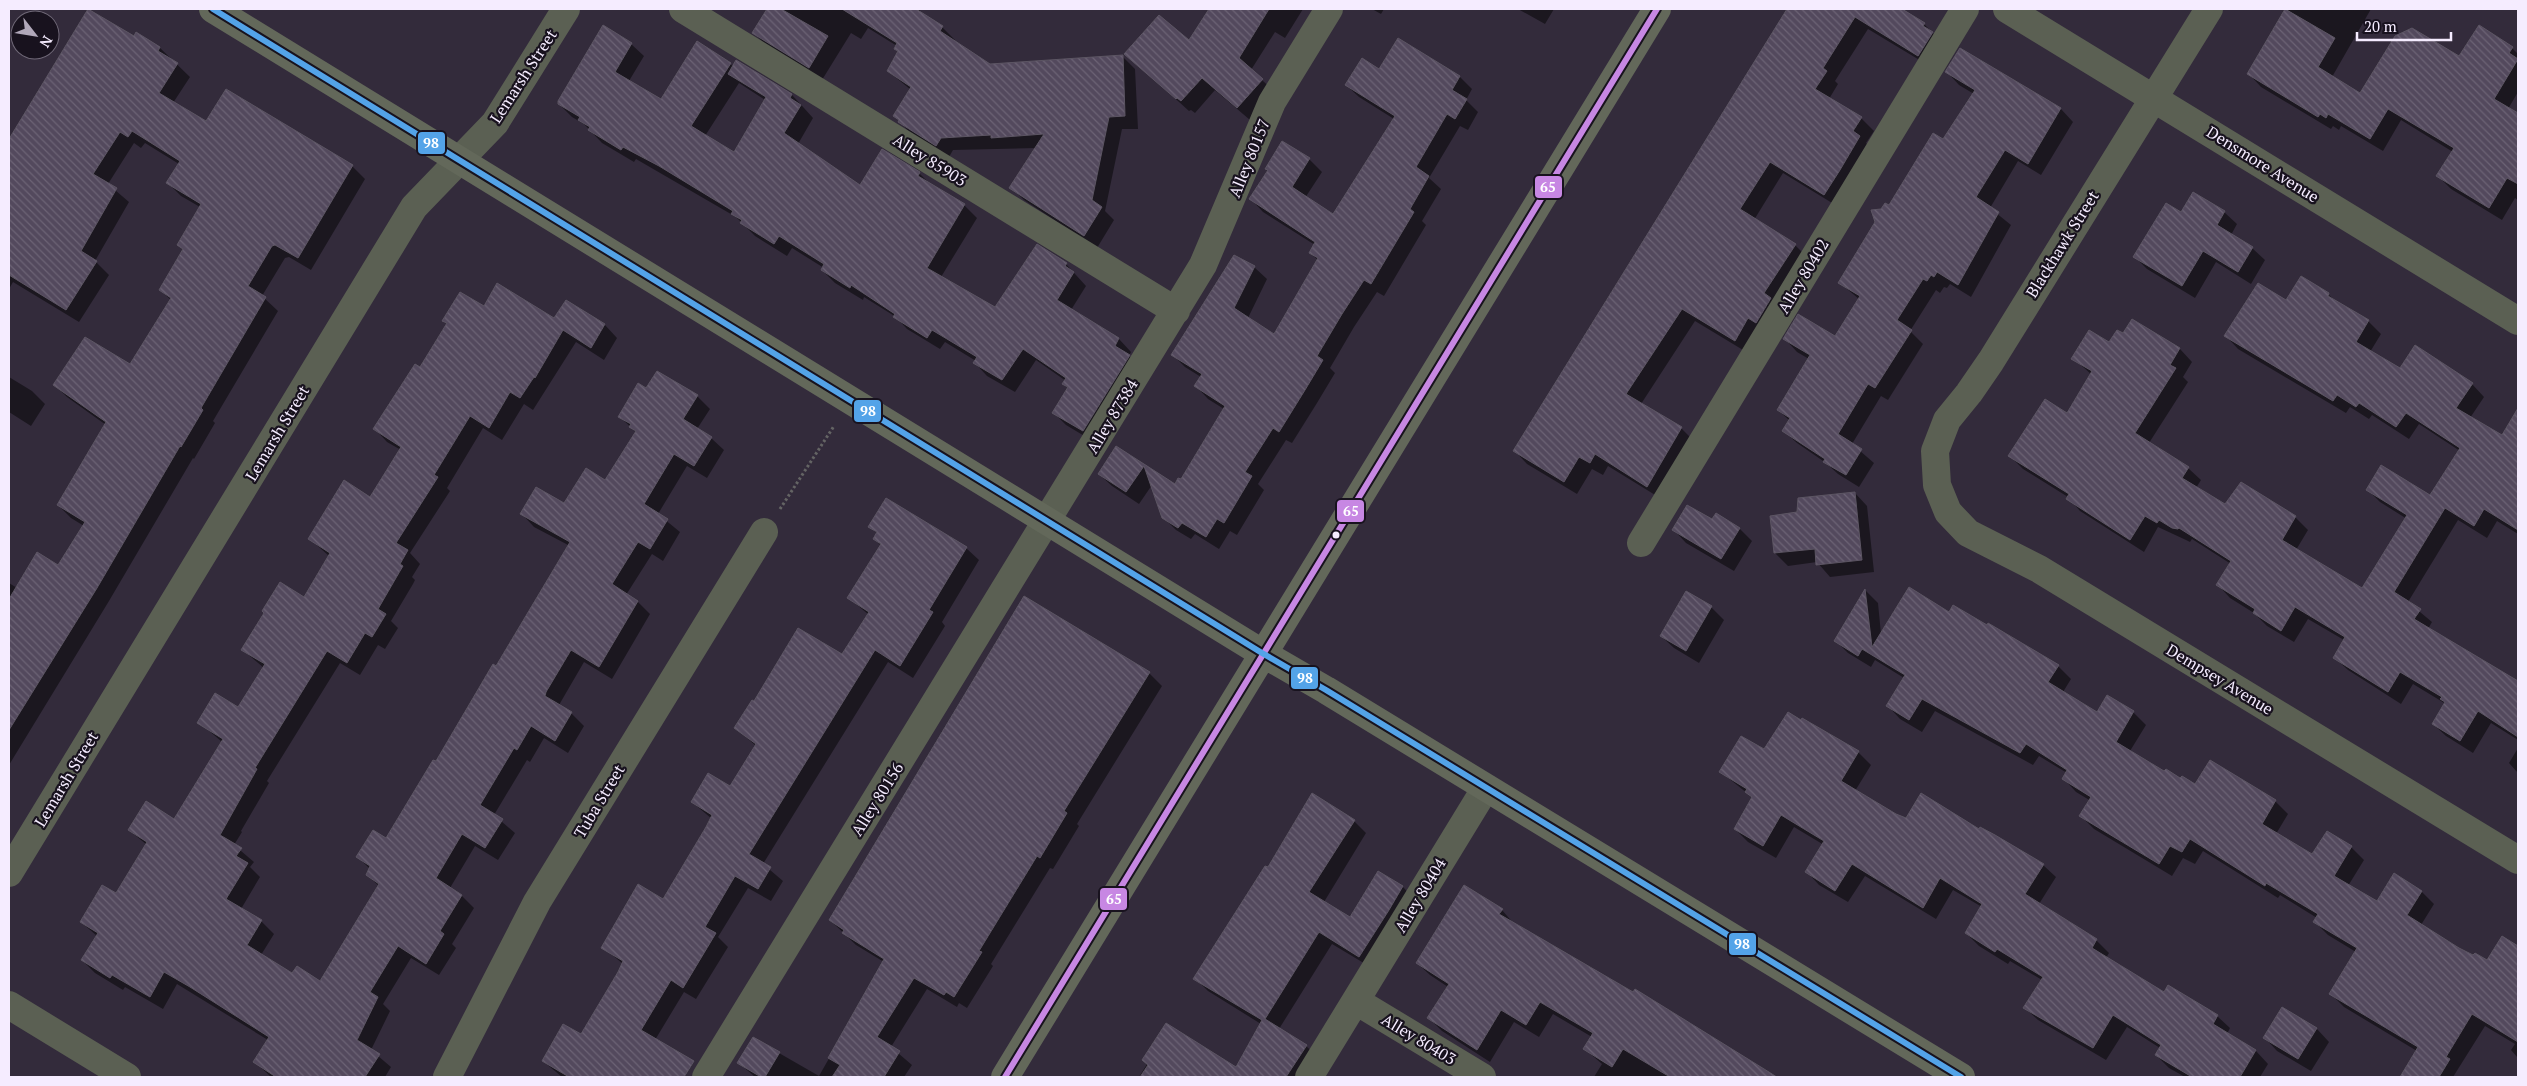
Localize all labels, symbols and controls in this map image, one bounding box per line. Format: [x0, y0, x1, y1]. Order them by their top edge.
north arrow [10, 10, 60, 60]
scale bar [2357, 10, 2451, 42]
text: 20 m [2364, 16, 2397, 36]
street label: Lemarsh Street [484, 25, 562, 127]
text: N [35, 33, 57, 52]
street label: Alley 80157 [1223, 115, 1275, 201]
street label: Densmore Avenue [2203, 121, 2323, 207]
street label: Alley 85903 [889, 129, 971, 191]
line badge: 98 [417, 131, 446, 155]
text: 98 [423, 133, 439, 152]
line badge: 65 [1534, 175, 1563, 199]
text: 65 [1540, 177, 1556, 196]
street label: Blackhawk Street [2020, 186, 2104, 302]
street label: Alley 80402 [1772, 235, 1834, 317]
street label: Alley 87384 [1081, 374, 1143, 457]
street label: Lemarsh Street [240, 381, 314, 485]
line badge: 98 [853, 399, 882, 423]
text: 98 [860, 401, 876, 420]
line badge: 65 [1336, 499, 1365, 523]
text: 65 [1343, 501, 1359, 520]
unlabelled marker [1331, 530, 1341, 540]
street label: Dempsey Avenue [2162, 638, 2278, 720]
line badge: 98 [1290, 666, 1319, 690]
text: 98 [1297, 668, 1313, 687]
street label: Lemarsh Street [29, 727, 103, 831]
street label: Alley 80156 [846, 758, 909, 840]
street label: Tuba Street [568, 760, 630, 842]
street label: Alley 80404 [1389, 853, 1451, 936]
line badge: 65 [1099, 887, 1128, 911]
text: 65 [1106, 889, 1122, 908]
line badge: 98 [1728, 932, 1757, 956]
text: 98 [1734, 934, 1750, 953]
street label: Alley 80403 [1378, 1008, 1460, 1070]

